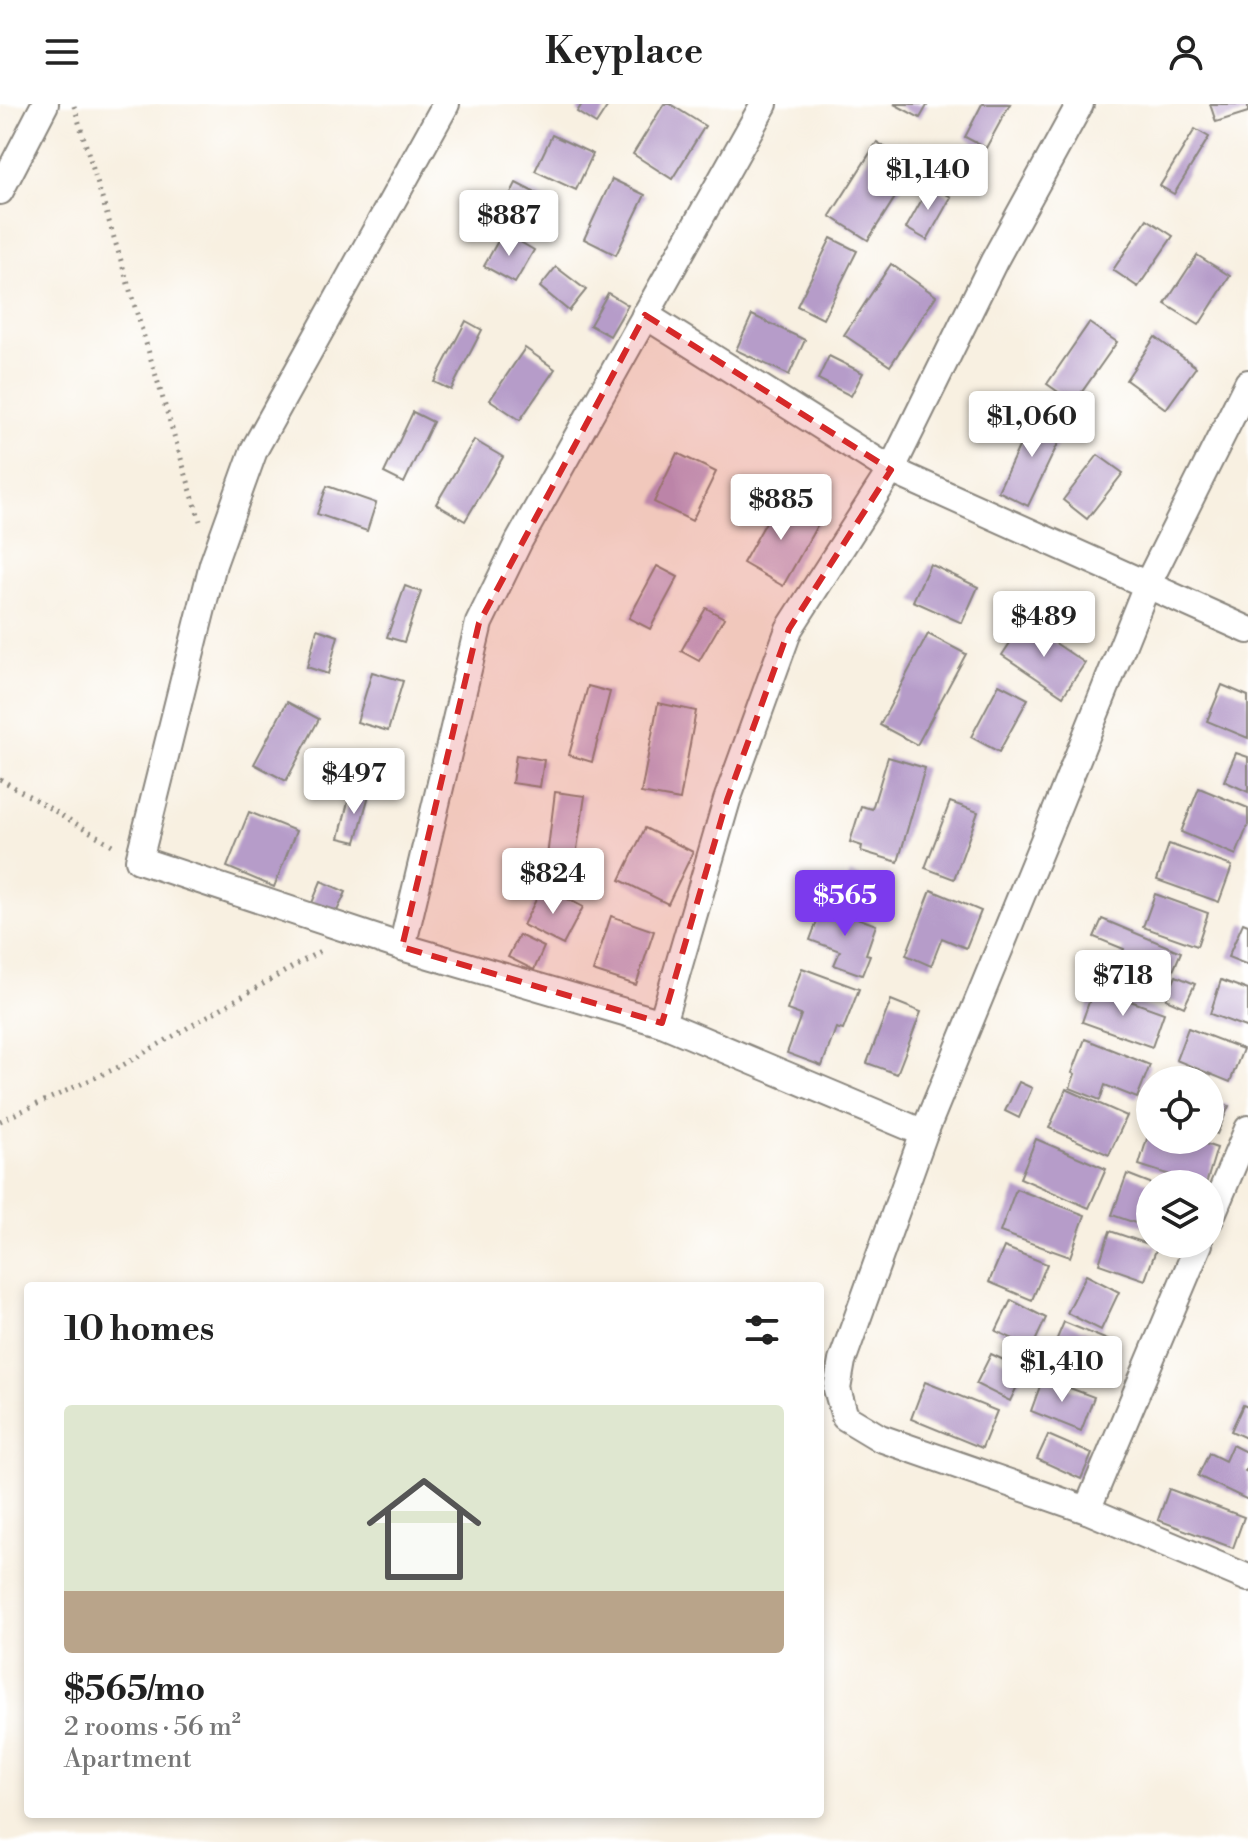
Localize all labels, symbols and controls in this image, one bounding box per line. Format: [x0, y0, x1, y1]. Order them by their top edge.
icon: menu [40, 30, 84, 74]
text: Keyplace [545, 30, 703, 75]
icon: person [1164, 30, 1208, 74]
pin: $1,140 [863, 144, 993, 212]
text: $1,140 [886, 154, 970, 186]
pin: $887 [462, 190, 556, 258]
text: $887 [477, 200, 541, 232]
pin: $1,060 [967, 391, 1097, 459]
text: $1,060 [987, 401, 1077, 433]
pin: $885 [734, 474, 828, 542]
text: $885 [749, 484, 813, 516]
pin: $489 [997, 591, 1091, 659]
text: $489 [1011, 601, 1077, 633]
pin: $497 [307, 748, 401, 816]
text: $497 [322, 758, 386, 790]
pin: $824 [506, 848, 600, 916]
text: $824 [520, 858, 586, 890]
pin: $565 [798, 870, 892, 938]
text: $565 [813, 880, 877, 912]
pin: $718 [1076, 950, 1170, 1018]
text: $718 [1093, 960, 1153, 992]
map controls [1136, 1066, 1224, 1258]
button: locate [1136, 1066, 1224, 1154]
button: layers [1136, 1170, 1224, 1258]
icon: filters [740, 1308, 784, 1352]
text: 10 homes [64, 1309, 214, 1351]
pin: $1,410 [997, 1336, 1127, 1404]
text: $1,410 [1020, 1346, 1104, 1378]
icon: home [352, 1457, 496, 1601]
text: $565/mo [64, 1669, 205, 1711]
text: 2 rooms · 56 m² [64, 1711, 241, 1743]
text: Apartment [64, 1743, 192, 1775]

